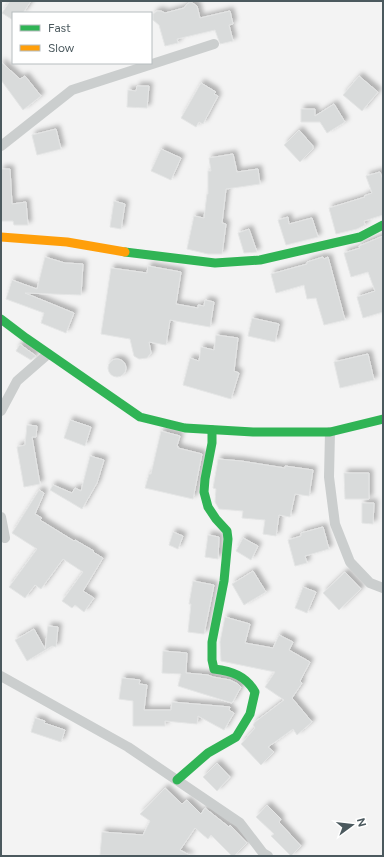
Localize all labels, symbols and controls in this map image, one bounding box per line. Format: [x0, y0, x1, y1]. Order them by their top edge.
legend [12, 12, 152, 64]
text: Fast [48, 21, 71, 35]
text: Slow [48, 41, 75, 55]
north arrow [332, 805, 372, 845]
text: N [354, 817, 369, 828]

